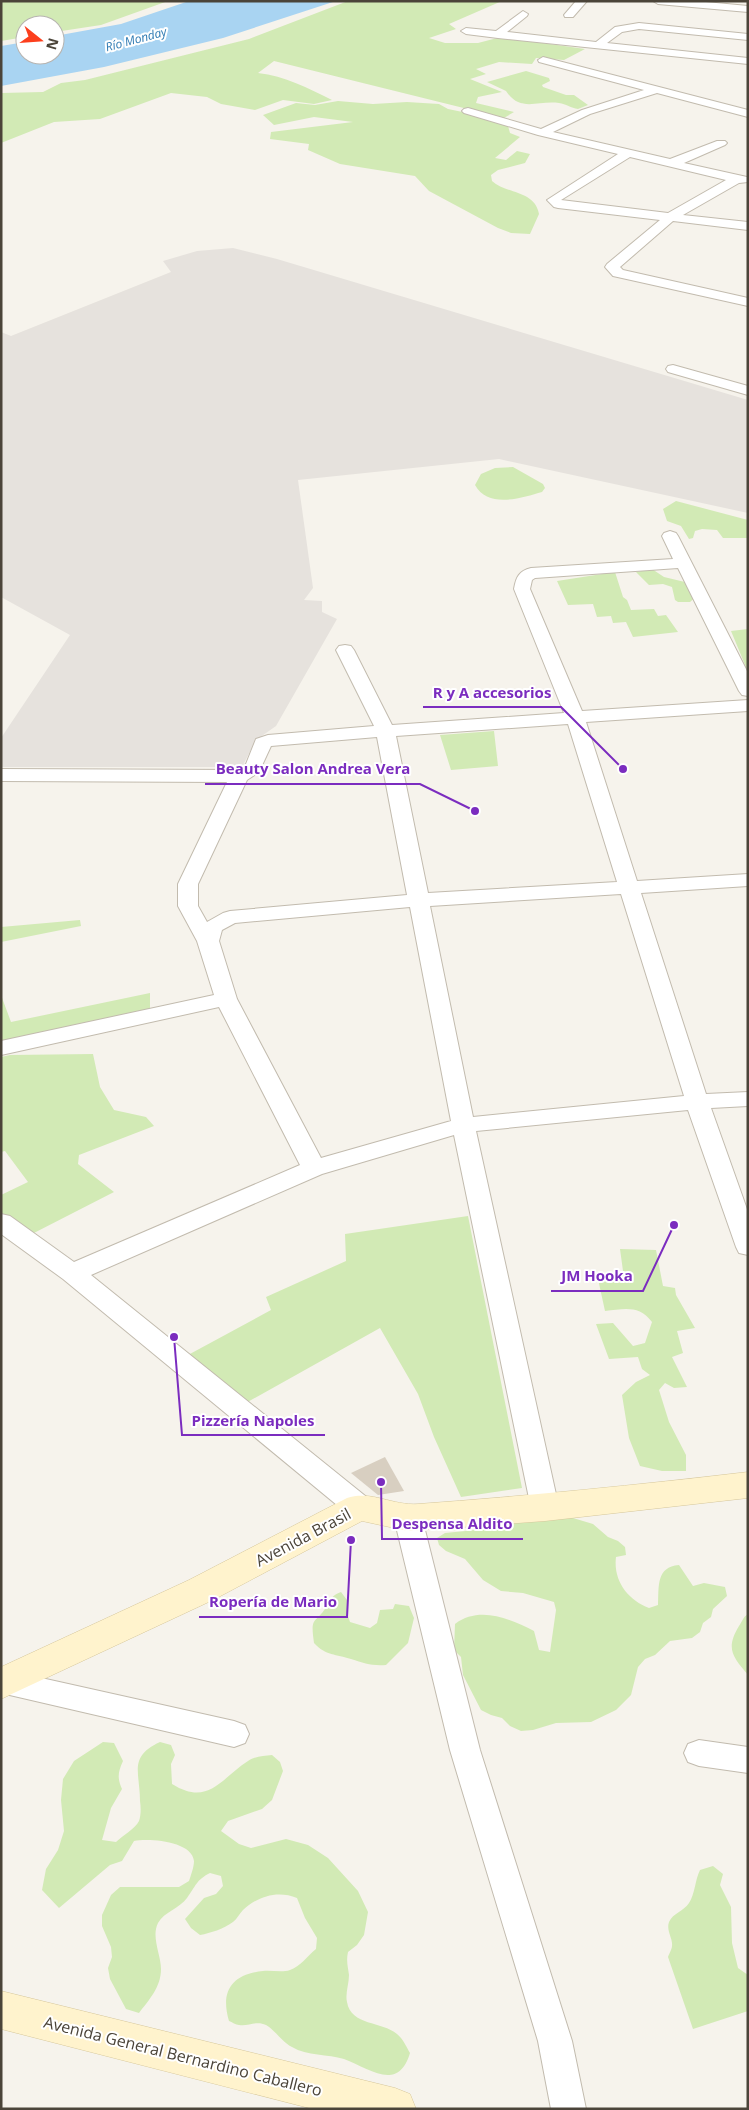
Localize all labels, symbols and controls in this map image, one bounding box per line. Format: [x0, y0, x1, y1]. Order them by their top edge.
north arrow [15, 15, 65, 65]
water label: Río Monday [104, 22, 170, 55]
text: N [42, 36, 64, 52]
callout: R y A accesorios [423, 677, 561, 707]
text: R y A accesorios [433, 682, 551, 702]
callout: Beauty Salon Andrea Vera [205, 754, 420, 784]
text: Beauty Salon Andrea Vera [216, 758, 410, 778]
callout: JM Hooka [551, 1261, 643, 1291]
text: JM Hooka [559, 1265, 633, 1285]
callout: Pizzería Napoles [182, 1405, 325, 1435]
text: Pizzería Napoles [192, 1410, 314, 1430]
street label: Avenida Brasil [251, 1503, 355, 1571]
callout: Despensa Aldito [382, 1509, 523, 1539]
text: Despensa Aldito [392, 1513, 512, 1533]
callout: Ropería de Mario [199, 1587, 347, 1617]
text: Ropería de Mario [209, 1591, 337, 1611]
street label: Avenida General Bernardino Caballero [41, 2011, 325, 2101]

